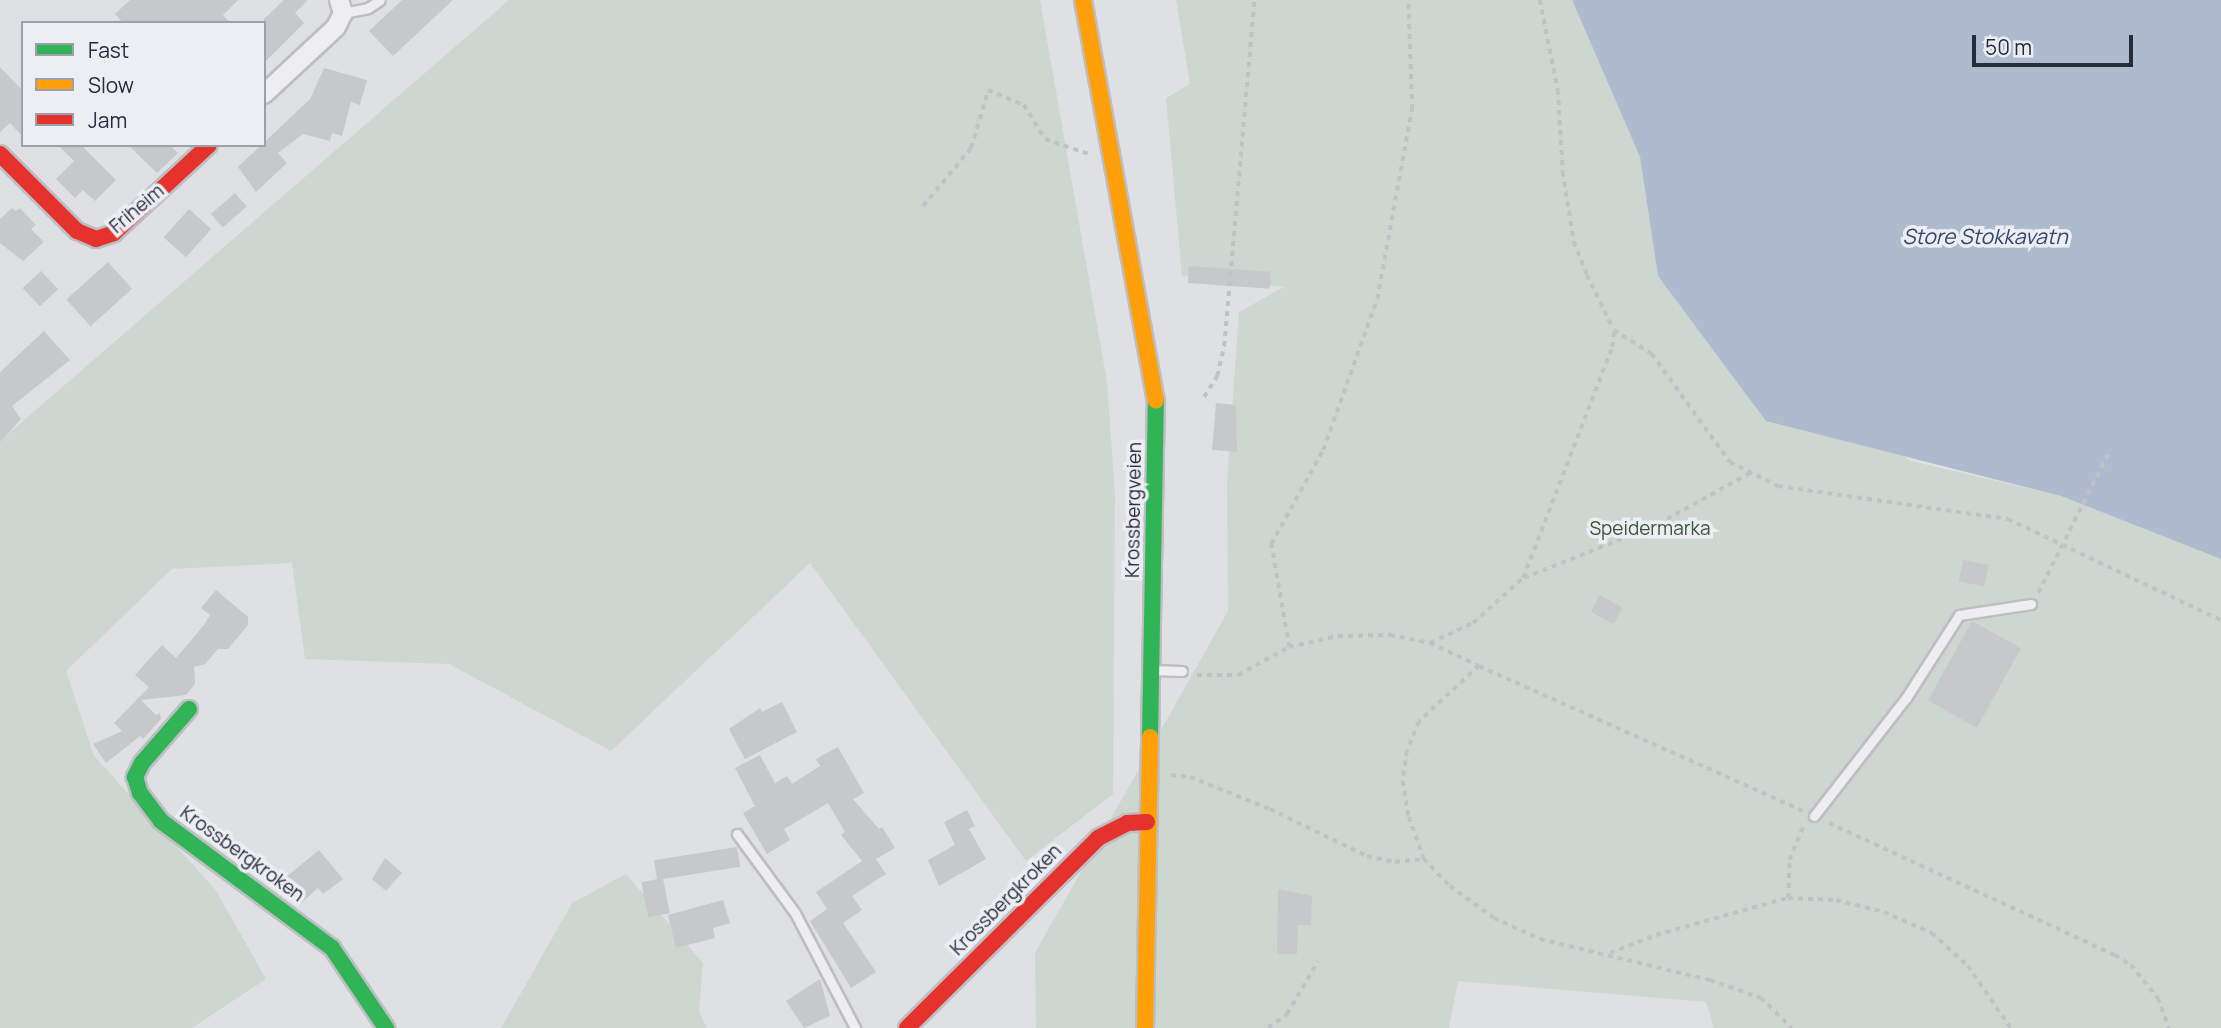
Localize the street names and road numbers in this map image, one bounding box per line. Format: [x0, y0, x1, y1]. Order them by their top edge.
street label: Friheim [105, 180, 169, 238]
street label: Krossbergveien [1121, 442, 1147, 578]
street label: Krossbergkroken [176, 801, 308, 907]
street label: Krossbergkroken [946, 840, 1066, 960]

